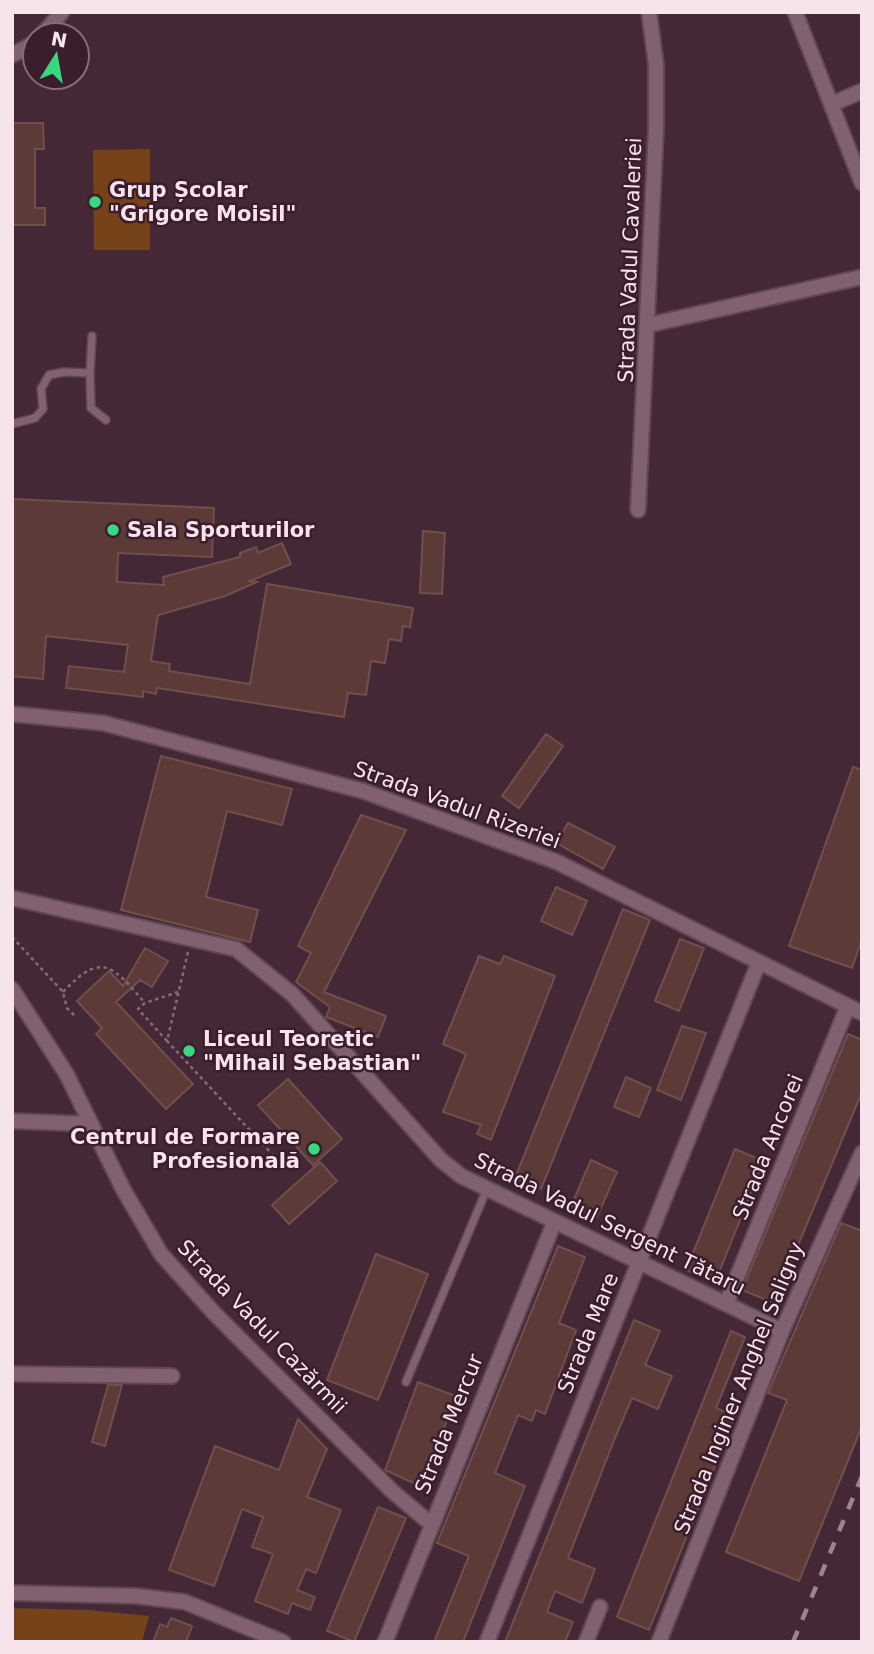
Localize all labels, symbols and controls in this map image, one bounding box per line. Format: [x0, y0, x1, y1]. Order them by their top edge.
north arrow [21, 21, 91, 91]
text: N [49, 27, 69, 52]
street label: Strada Vadul Cavaleriei [614, 137, 646, 383]
place label: Grup Școlar "Grigore Moisil" [109, 178, 296, 226]
marker: Grup Școlar "Grigore Moisil" [87, 194, 103, 210]
place label: Sala Sporturilor [127, 518, 315, 542]
marker: Sala Sporturilor [105, 522, 121, 538]
street label: Strada Vadul Rizeriei [350, 756, 564, 854]
place label: Liceul Teoretic "Mihail Sebastian" [203, 1027, 421, 1075]
marker: Liceul Teoretic "Mihail Sebastian" [181, 1043, 197, 1059]
street label: Strada Ancorei [728, 1071, 808, 1223]
place label: Centrul de Formare Profesională [70, 1125, 300, 1173]
marker: Centrul de Formare Profesională [306, 1141, 322, 1157]
street label: Strada Vadul Sergent Tătaru [471, 1148, 749, 1300]
street label: Strada Vadul Cazărmii [173, 1235, 351, 1419]
street label: Strada Inginer Anghel Saligny [669, 1238, 809, 1538]
street label: Strada Mare [553, 1269, 623, 1397]
street label: Strada Mercur [410, 1350, 488, 1497]

